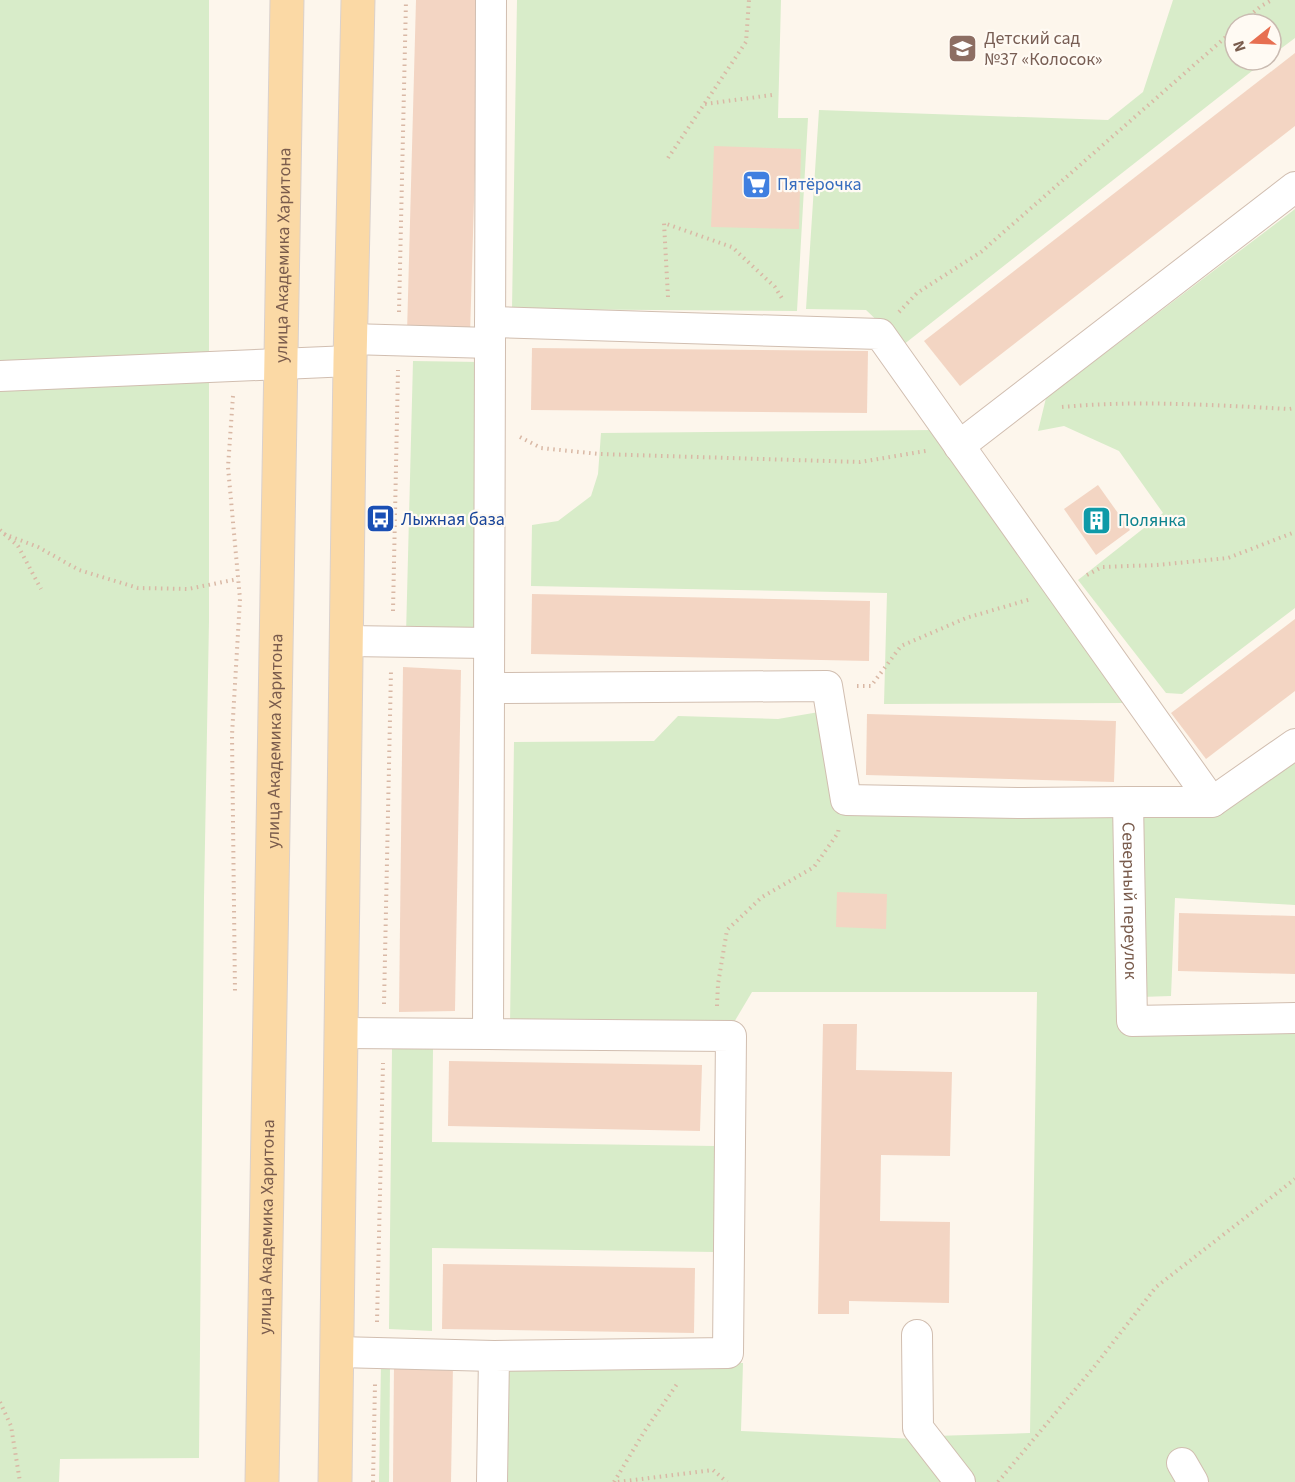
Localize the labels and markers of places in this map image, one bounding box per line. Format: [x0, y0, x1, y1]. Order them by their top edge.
place label: Детский сад №37 «Колосок» [984, 26, 1103, 72]
school or university icon: Детский сад №37 «Колосок» [947, 32, 979, 64]
supermarket icon: Пятёрочка [740, 168, 772, 200]
place label: Пятёрочка [777, 172, 862, 197]
bus stop icon: Лыжная база [364, 503, 396, 535]
building icon: Полянка [1081, 504, 1113, 536]
place label: Лыжная база [401, 507, 505, 532]
place label: Полянка [1118, 508, 1186, 533]

